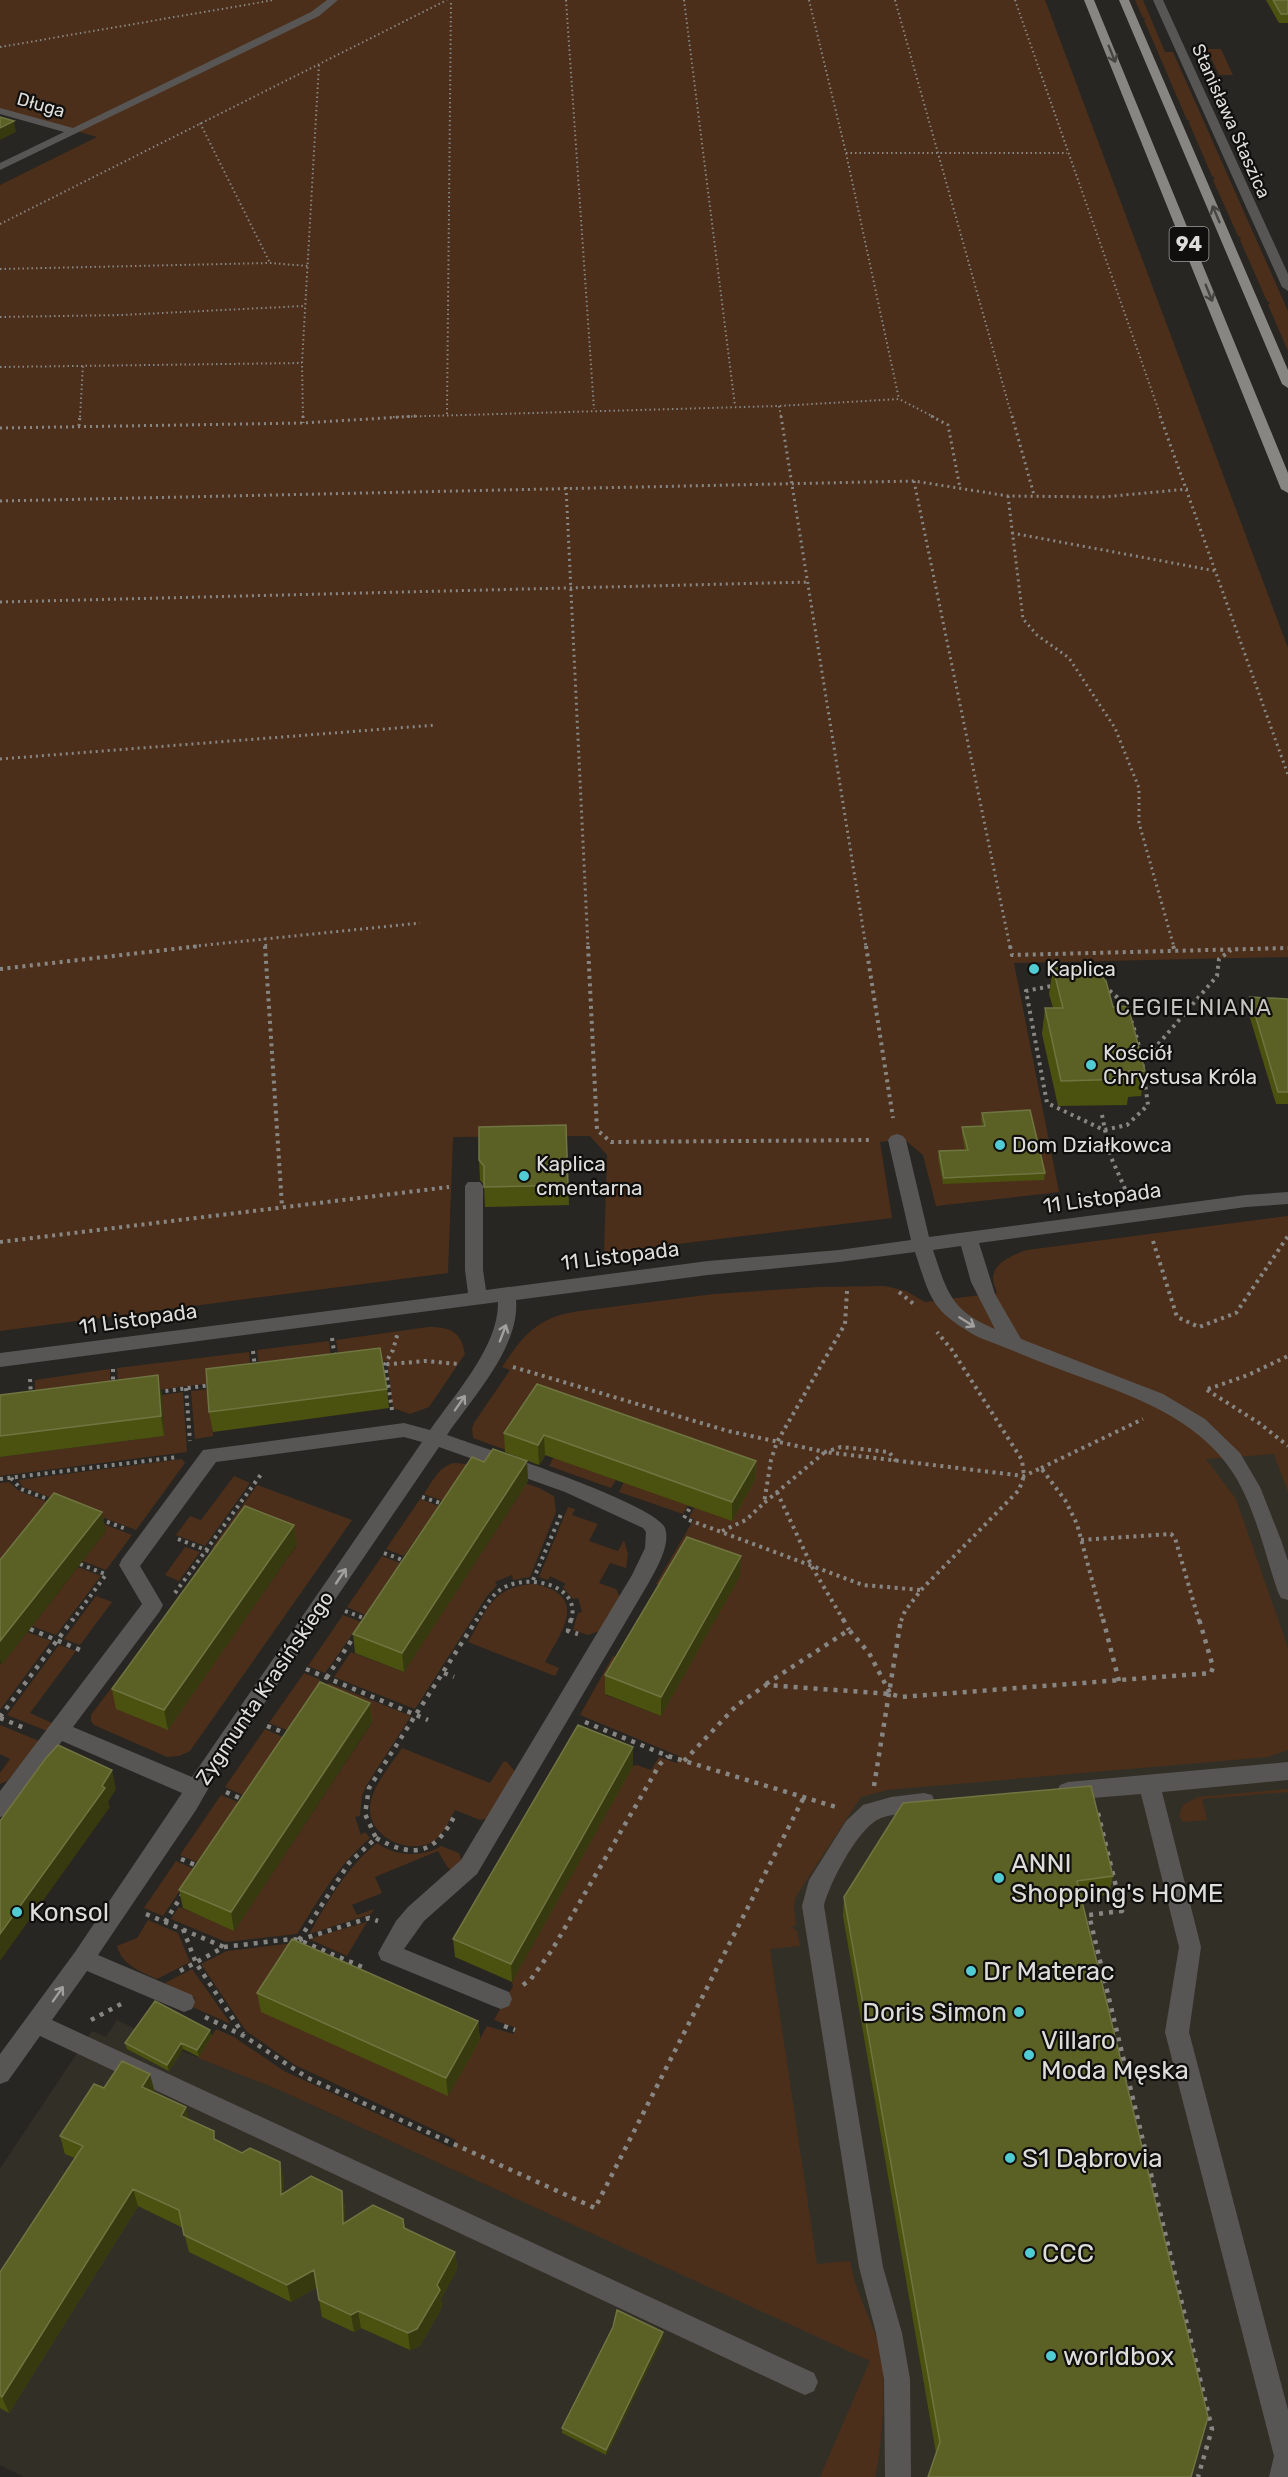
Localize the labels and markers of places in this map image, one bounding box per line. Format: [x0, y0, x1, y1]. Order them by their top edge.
place label: Kaplica [1046, 956, 1116, 981]
marker: Kaplica [1027, 962, 1041, 976]
place label: Kościół Chrystusa Króla [1103, 1040, 1257, 1089]
marker: Kościół Chrystusa Króla [1084, 1058, 1098, 1072]
place label: Dom Działkowca [1012, 1132, 1172, 1157]
marker: Dom Działkowca [993, 1138, 1007, 1152]
place label: Kaplica cmentarna [536, 1151, 643, 1200]
marker: Kaplica cmentarna [517, 1169, 531, 1183]
place label: ANNI Shopping's HOME [1011, 1848, 1224, 1909]
marker: ANNI Shopping's HOME [992, 1871, 1006, 1885]
place label: Konsol [29, 1897, 109, 1928]
marker: Konsol [10, 1905, 24, 1919]
place label: Dr Materac [983, 1956, 1115, 1987]
marker: Dr Materac [964, 1964, 978, 1978]
place label: Doris Simon [862, 1997, 1007, 2028]
marker: Doris Simon [1012, 2005, 1026, 2019]
place label: Villaro Moda Męska [1041, 2025, 1189, 2086]
marker: Villaro Moda Męska [1022, 2048, 1036, 2062]
place label: S1 Dąbrovia [1022, 2143, 1163, 2174]
marker: S1 Dąbrovia [1003, 2151, 1017, 2165]
place label: CCC [1042, 2238, 1094, 2269]
marker: CCC [1023, 2246, 1037, 2260]
place label: worldbox [1063, 2341, 1174, 2372]
marker: worldbox [1044, 2349, 1058, 2363]

